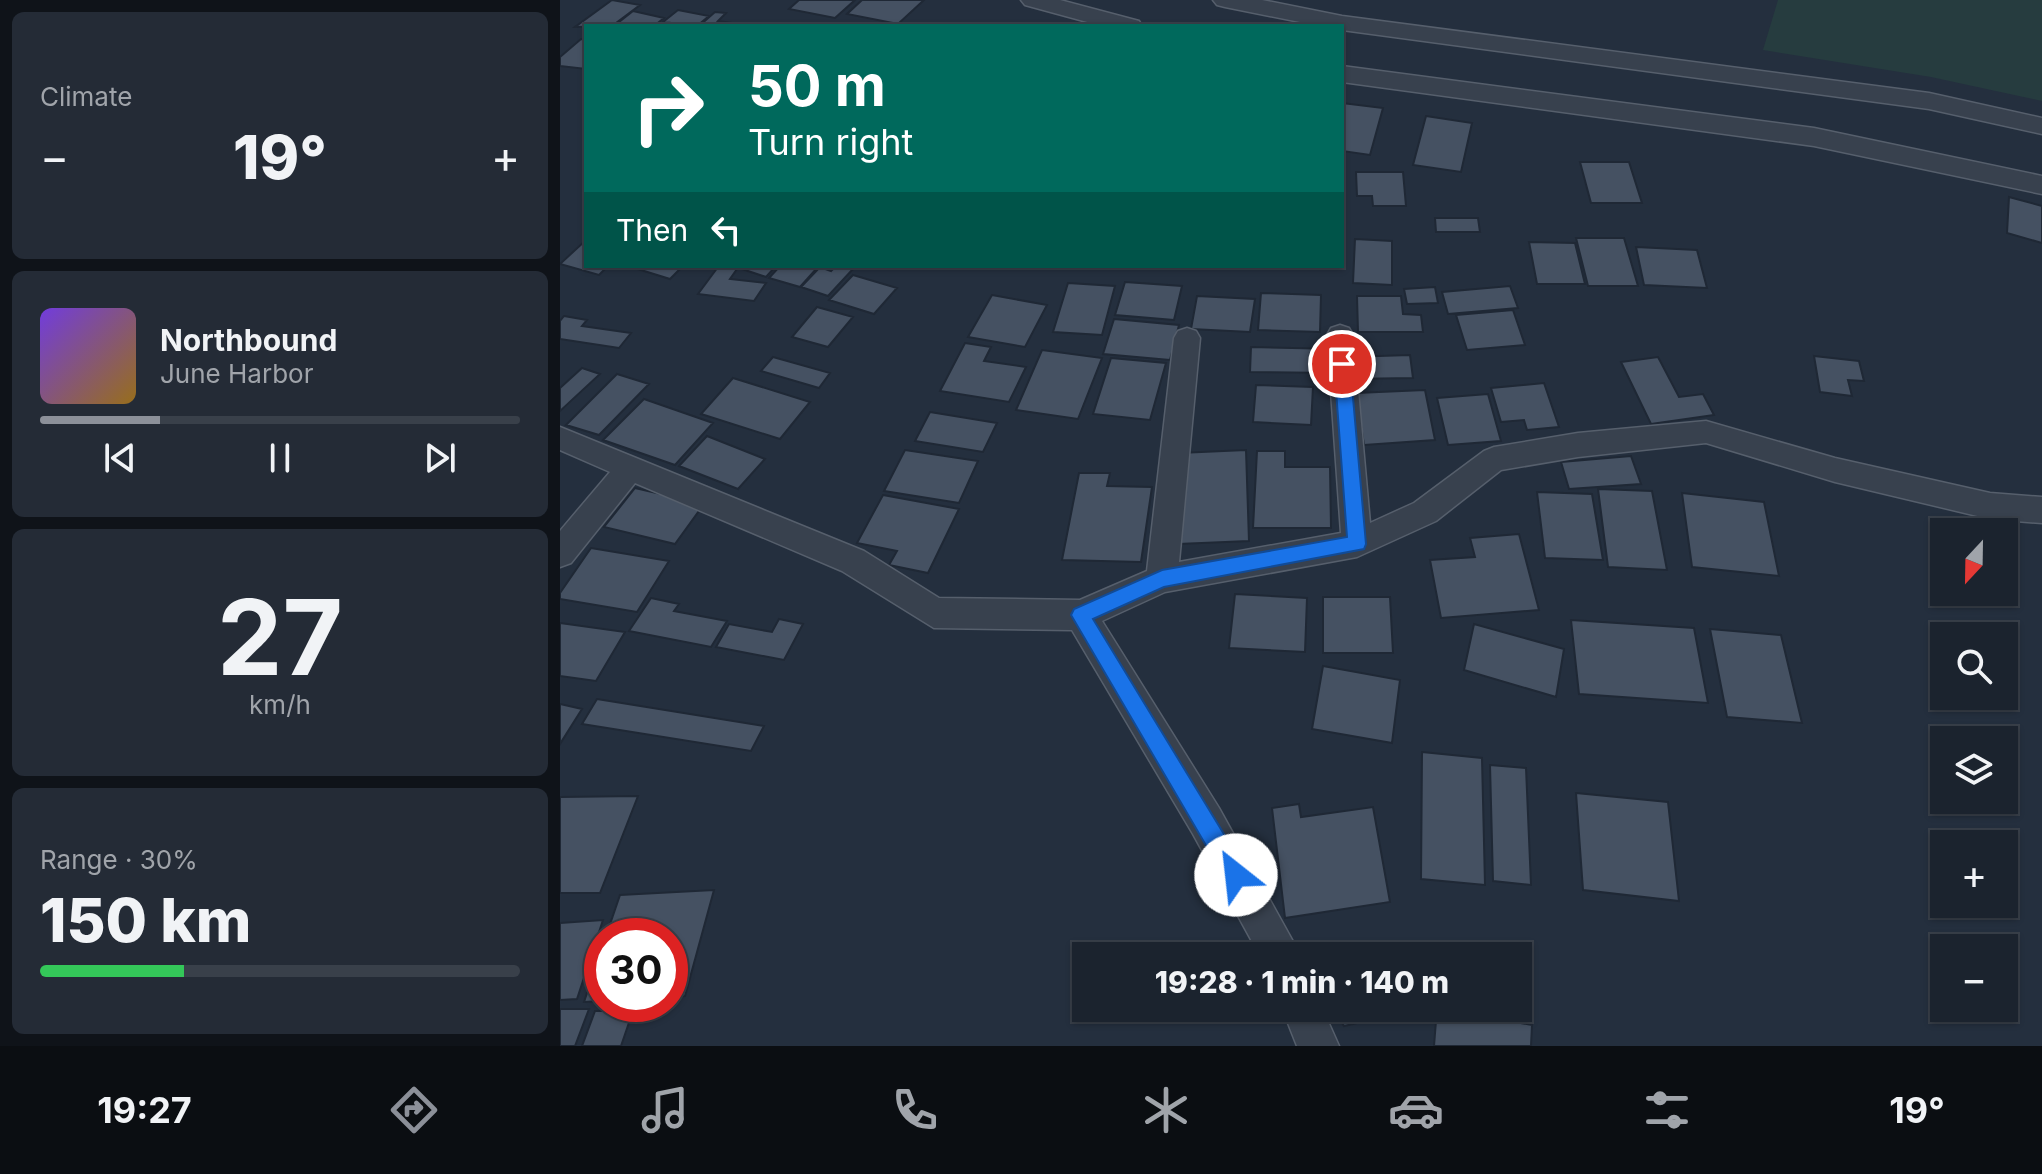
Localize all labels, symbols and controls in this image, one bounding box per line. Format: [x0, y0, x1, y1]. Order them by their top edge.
text: 50 m [748, 52, 886, 120]
icon: right [616, 56, 720, 160]
text: Climate [40, 81, 132, 112]
text: Turn right [748, 120, 913, 164]
text: 19° [233, 121, 327, 193]
text: − [40, 130, 69, 184]
text: + [491, 130, 520, 184]
icon: left [704, 208, 748, 252]
text: Then [616, 212, 688, 248]
text: Northbound [160, 322, 337, 358]
pin [1308, 330, 1376, 398]
icon: arrive [1320, 342, 1364, 386]
text: June Harbor [160, 358, 313, 389]
icon: previous [98, 436, 142, 480]
icon: pause [258, 436, 302, 480]
icon: next [418, 436, 462, 480]
north arrow [1930, 518, 2018, 606]
map controls [1930, 518, 2018, 1022]
text: 27 [217, 574, 343, 700]
button: search [1930, 622, 2018, 710]
text: km/h [249, 689, 311, 720]
button: layers [1930, 726, 2018, 814]
button: + [1930, 830, 2018, 918]
position arrow [1194, 833, 1278, 917]
text: Range · 30% [40, 844, 198, 875]
text: 150 km [40, 884, 251, 956]
speed limit sign: 30 [584, 918, 688, 1022]
button: − [1930, 934, 2018, 1022]
text: 19:28 · 1 min · 140 m [1155, 964, 1449, 1000]
icon: directions [386, 1082, 442, 1138]
icon: music [637, 1082, 693, 1138]
icon: phone [887, 1082, 943, 1138]
icon: climate [1138, 1082, 1194, 1138]
icon: car [1388, 1082, 1444, 1138]
icon: filters [1639, 1082, 1695, 1138]
text: 19:27 [97, 1088, 192, 1132]
text: 19° [1889, 1088, 1945, 1132]

